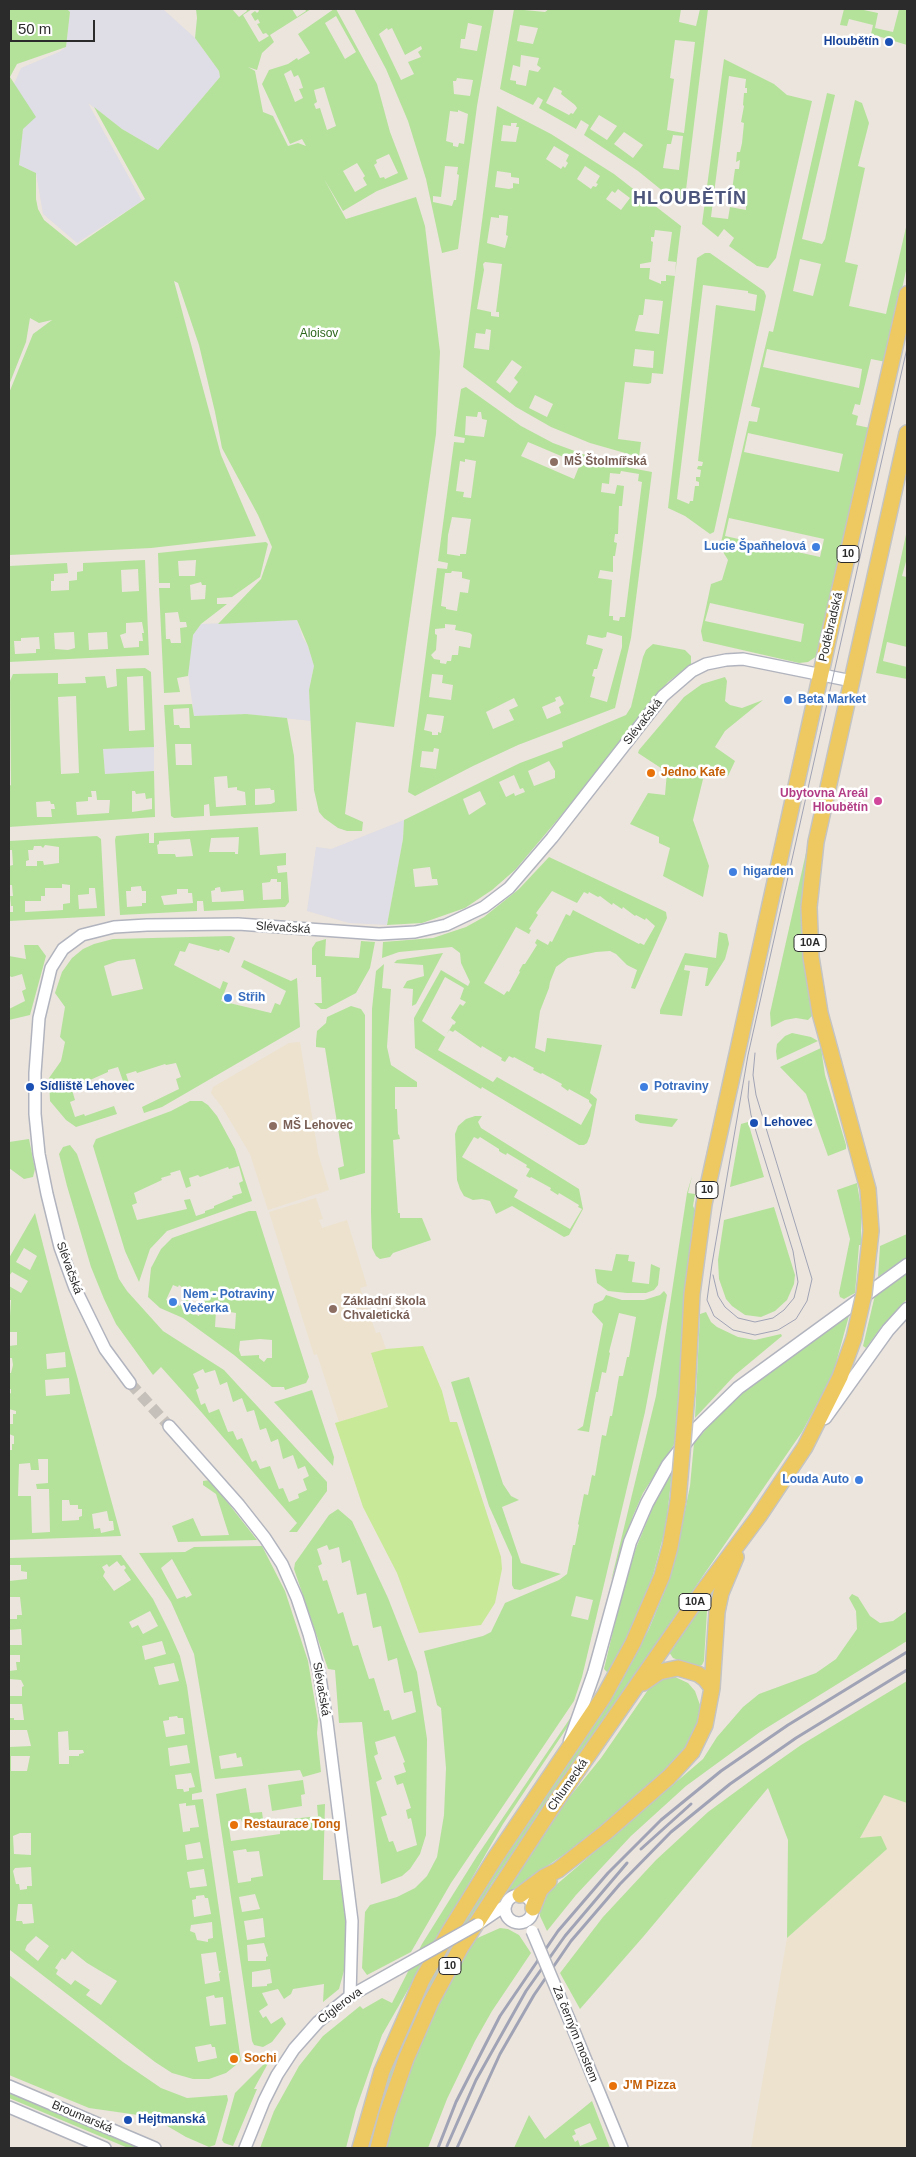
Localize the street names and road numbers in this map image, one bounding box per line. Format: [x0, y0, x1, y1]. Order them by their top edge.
road number: 10 [837, 546, 859, 562]
street label: Poděbradská [816, 591, 846, 663]
street label: Slévačská [620, 696, 666, 748]
street label: Slévačská [255, 919, 311, 937]
road number: 10A [794, 934, 826, 951]
road number: 10 [696, 1182, 718, 1198]
street label: Slévačská [53, 1240, 85, 1296]
road number: 10A [679, 1594, 711, 1610]
street label: Slévačská [309, 1661, 333, 1717]
street label: Chlumecká [545, 1756, 591, 1814]
road number: 10 [439, 1958, 461, 1974]
street label: Za černým mostem [549, 1984, 601, 2084]
street label: Cíglerova [315, 1985, 365, 2027]
street label: Broumarská [49, 2098, 115, 2136]

